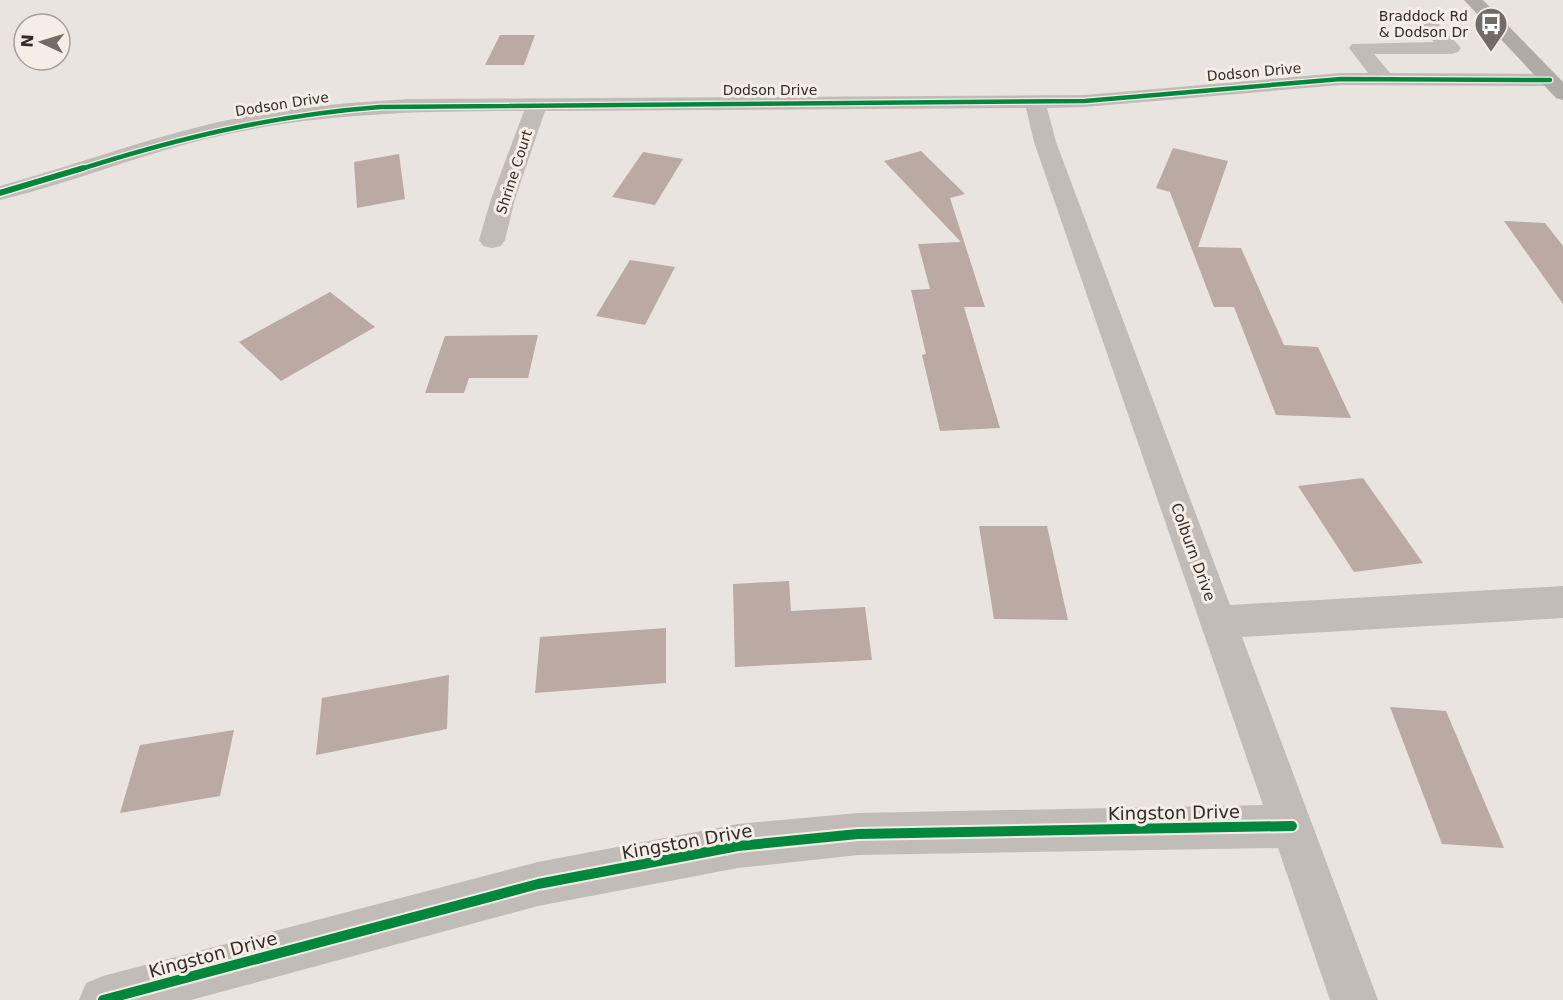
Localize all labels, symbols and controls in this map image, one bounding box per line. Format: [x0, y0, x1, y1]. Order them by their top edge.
bus stop icon: Braddock Rd & Dodson Dr [1473, 6, 1509, 53]
place label: Braddock Rd & Dodson Dr [1379, 8, 1468, 40]
north arrow [12, 12, 72, 72]
text: N [18, 34, 37, 48]
street label: Dodson Drive [1206, 60, 1302, 84]
street label: Dodson Drive [723, 82, 817, 98]
street label: Dodson Drive [234, 89, 330, 119]
street label: Shrine Court [493, 127, 535, 216]
street label: Colburn Drive [1167, 501, 1219, 603]
street label: Kingston Drive [1108, 801, 1240, 824]
street label: Kingston Drive [620, 820, 754, 863]
street label: Kingston Drive [146, 927, 279, 982]

